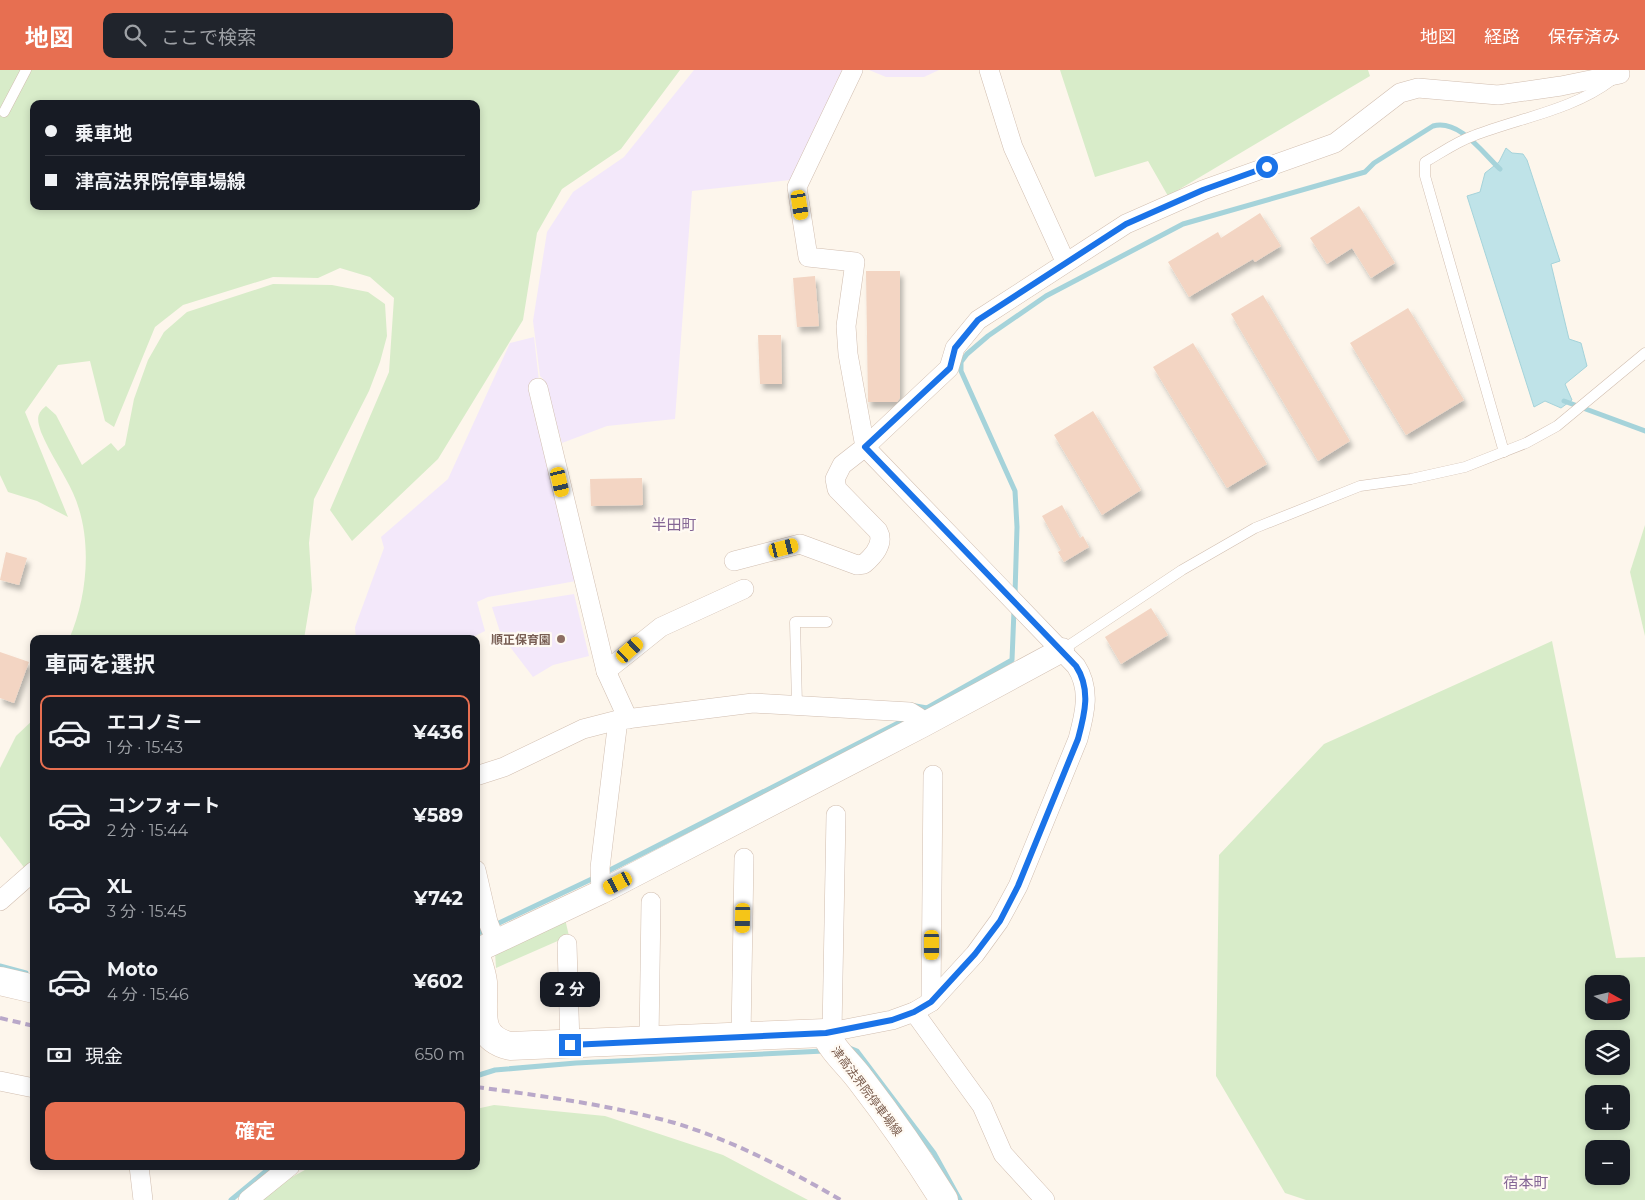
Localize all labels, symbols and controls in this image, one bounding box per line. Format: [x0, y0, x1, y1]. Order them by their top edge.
search box [103, 13, 453, 58]
icon: search [121, 21, 149, 49]
text: 地図 [25, 23, 73, 52]
text: ここで検索 [161, 26, 256, 49]
text: 地図 [1420, 26, 1456, 48]
text: 経路 [1484, 26, 1520, 48]
text: 保存済み [1548, 26, 1620, 48]
text: 乗車地 [75, 122, 132, 145]
route start [1256, 156, 1278, 178]
text: 津高法界院停車場線 [75, 170, 246, 193]
car [790, 189, 809, 221]
car [549, 466, 570, 498]
district label: 半田町 [651, 515, 697, 534]
car [767, 537, 800, 559]
place label: 順正保育園 [491, 632, 551, 647]
marker: 順正保育園 [555, 633, 567, 645]
car [613, 634, 646, 666]
text: 車両を選択 [45, 651, 155, 678]
icon: car [47, 710, 92, 755]
text: エコノミー [107, 711, 202, 734]
text: ¥436 [413, 721, 463, 744]
text: 1 分 · 15:43 [107, 738, 183, 757]
icon: car [47, 793, 92, 838]
text: コンフォート [107, 794, 220, 817]
text: ¥589 [413, 804, 463, 827]
text: 2 分 · 15:44 [107, 821, 188, 840]
car [601, 870, 634, 896]
text: XL [107, 875, 132, 898]
icon: car [47, 876, 92, 921]
text: ¥742 [414, 887, 463, 910]
text: 3 分 · 15:45 [107, 902, 186, 921]
car [735, 903, 750, 933]
car [924, 930, 939, 960]
text: Moto [107, 958, 158, 981]
icon: car [47, 959, 92, 1004]
text: ¥602 [413, 970, 463, 993]
callout: 2 分 [540, 972, 600, 1008]
north arrow [1585, 975, 1630, 1020]
map controls [1585, 975, 1630, 1185]
text: 2 分 [555, 980, 585, 999]
text: 4 分 · 15:46 [107, 985, 189, 1004]
button: layers [1585, 1030, 1630, 1075]
route end [559, 1034, 581, 1056]
icon: cash [45, 1041, 73, 1069]
street label: 津高法界院停車場線 [829, 1043, 905, 1139]
text: 現金 [85, 1045, 123, 1068]
text: 650 m [414, 1045, 465, 1064]
button: + [1585, 1085, 1630, 1130]
button: 確定 [45, 1102, 465, 1160]
button: − [1585, 1140, 1630, 1185]
district label: 宿本町 [1503, 1173, 1549, 1192]

